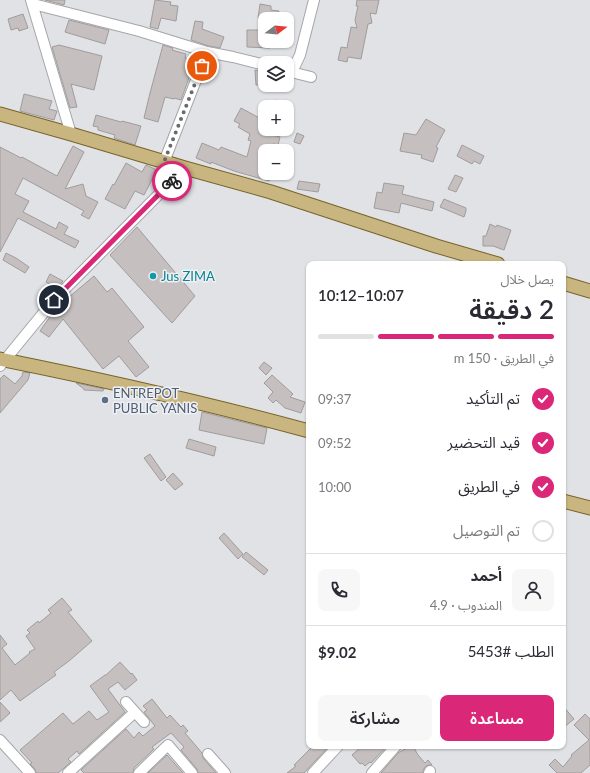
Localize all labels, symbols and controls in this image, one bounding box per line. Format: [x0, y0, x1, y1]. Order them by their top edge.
north arrow [258, 12, 294, 48]
map controls [258, 12, 294, 180]
pin [185, 49, 219, 83]
icon: bag [191, 55, 213, 77]
button: layers [258, 56, 294, 92]
button: + [258, 100, 294, 136]
button: − [258, 144, 294, 180]
courier [152, 161, 192, 201]
icon: bike [161, 170, 183, 192]
place label: Jus ZIMA [161, 268, 215, 284]
marker: Jus ZIMA [148, 271, 158, 281]
text: يصل خلال [500, 271, 554, 287]
pin [37, 283, 71, 317]
text: 10:07–10:12 [318, 286, 404, 304]
icon: home [43, 289, 65, 311]
text: 2 دقيقة [469, 293, 554, 325]
text: في الطريق · 150 m [454, 350, 554, 366]
place label: ENTREPOT PUBLIC YANIS [113, 385, 197, 416]
icon: check [532, 388, 554, 410]
text: تم التأكيد [466, 389, 520, 407]
text: 09:37 [318, 391, 351, 407]
marker: ENTREPOT PUBLIC YANIS [100, 395, 110, 405]
icon: check [532, 432, 554, 454]
text: قيد التحضير [447, 433, 520, 451]
text: 09:52 [318, 435, 351, 451]
icon: check [532, 476, 554, 498]
text: في الطريق [458, 477, 520, 495]
text: 10:00 [318, 479, 351, 495]
text: تم التوصيل [453, 521, 520, 539]
text: أحمد [471, 566, 502, 584]
button: phone [318, 569, 360, 611]
button: person [512, 569, 554, 611]
text: المندوب · 4.9 [430, 597, 502, 613]
text: الطلب #5453 [468, 642, 554, 660]
text: $9.02 [318, 643, 356, 661]
button: مشاركة [318, 695, 432, 741]
button: مساعدة [440, 695, 554, 741]

